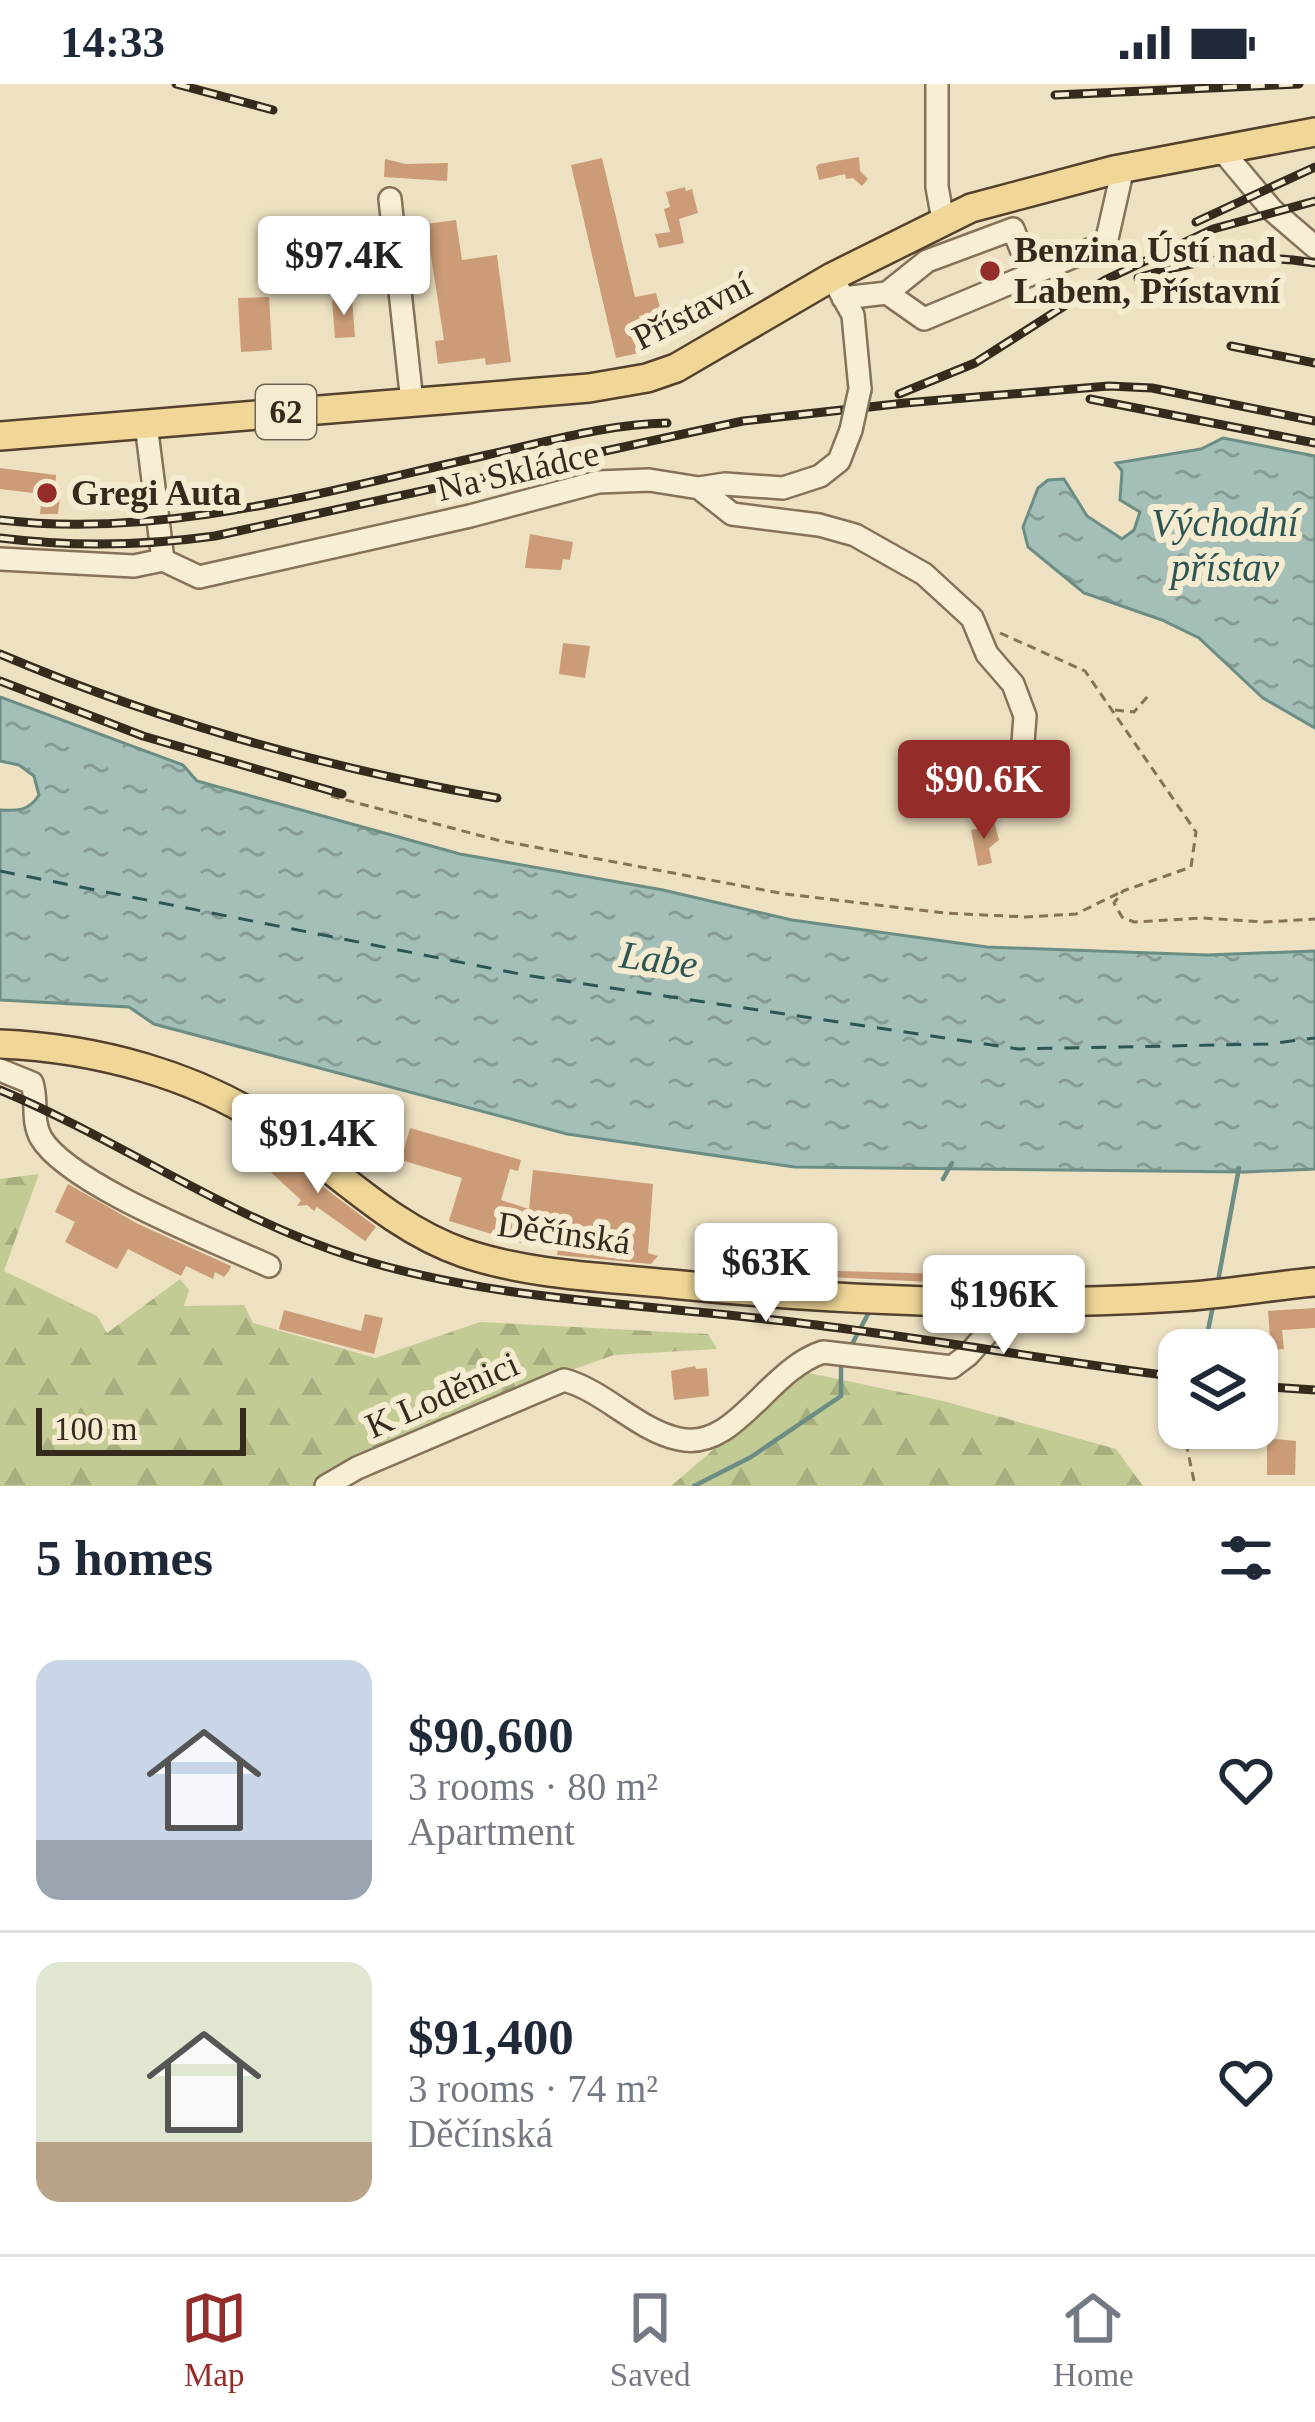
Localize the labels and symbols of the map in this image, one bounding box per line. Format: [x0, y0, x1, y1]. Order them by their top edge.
pin: $97.4K [246, 216, 442, 318]
place label: Benzina Ústí nad Labem, Přístavní [1014, 230, 1281, 311]
marker: Benzina Ústí nad Labem, Přístavní [977, 258, 1003, 284]
street label: Přístavní [626, 264, 758, 358]
road number: 62 [256, 385, 316, 439]
street label: Na Skládce [433, 433, 603, 509]
place label: Gregi Auta [71, 473, 241, 513]
marker: Gregi Auta [34, 480, 60, 506]
water label: Východní přístav [1151, 501, 1302, 590]
pin: $90.6K [886, 740, 1082, 842]
water label: Labe [616, 932, 701, 986]
pin: $91.4K [220, 1094, 416, 1196]
street label: Děčínská [495, 1204, 633, 1262]
pin: $63K [695, 1223, 837, 1325]
pin: $196K [920, 1255, 1088, 1357]
street label: K Loděnici [359, 1344, 525, 1446]
scale bar [36, 1402, 246, 1455]

